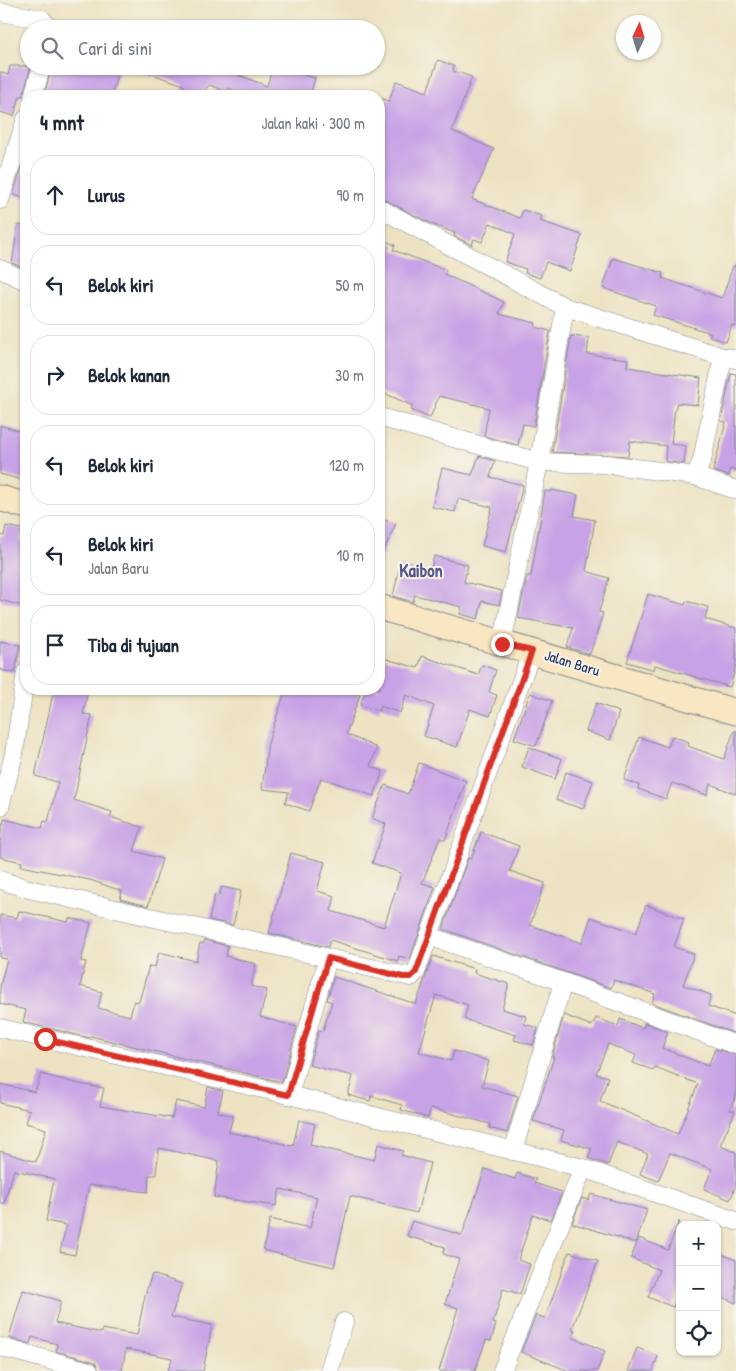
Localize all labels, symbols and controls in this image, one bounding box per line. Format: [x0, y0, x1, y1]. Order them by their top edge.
north arrow [616, 15, 661, 60]
search box [20, 20, 385, 75]
icon: search [38, 34, 66, 62]
text: Cari di sini [78, 35, 152, 61]
text: 4 mnt [40, 108, 84, 137]
text: Jalan kaki · 300 m [262, 112, 365, 134]
icon: ahead [41, 181, 69, 209]
text: Lurus [88, 182, 125, 208]
text: 90 m [336, 184, 364, 206]
icon: left [41, 271, 69, 299]
text: Belok kiri [88, 272, 154, 298]
text: 50 m [336, 274, 364, 296]
icon: right [41, 361, 69, 389]
text: Belok kanan [88, 362, 170, 388]
text: 30 m [335, 364, 364, 386]
icon: left [41, 451, 69, 479]
text: Belok kiri [88, 452, 154, 478]
text: 120 m [329, 454, 364, 476]
text: Belok kiri [88, 531, 154, 557]
icon: left [41, 541, 69, 569]
text: 10 m [336, 544, 364, 566]
text: Jalan Baru [88, 557, 149, 579]
district label: Kaibon [399, 558, 443, 583]
icon: arrive [41, 631, 69, 659]
text: Tiba di tujuan [88, 632, 179, 658]
route end [491, 633, 514, 656]
street label: Jalan Baru [542, 644, 602, 681]
route start [34, 1028, 57, 1051]
map controls [676, 1221, 721, 1356]
button: + [676, 1221, 721, 1266]
button: − [676, 1266, 721, 1311]
button: locate [676, 1311, 721, 1356]

